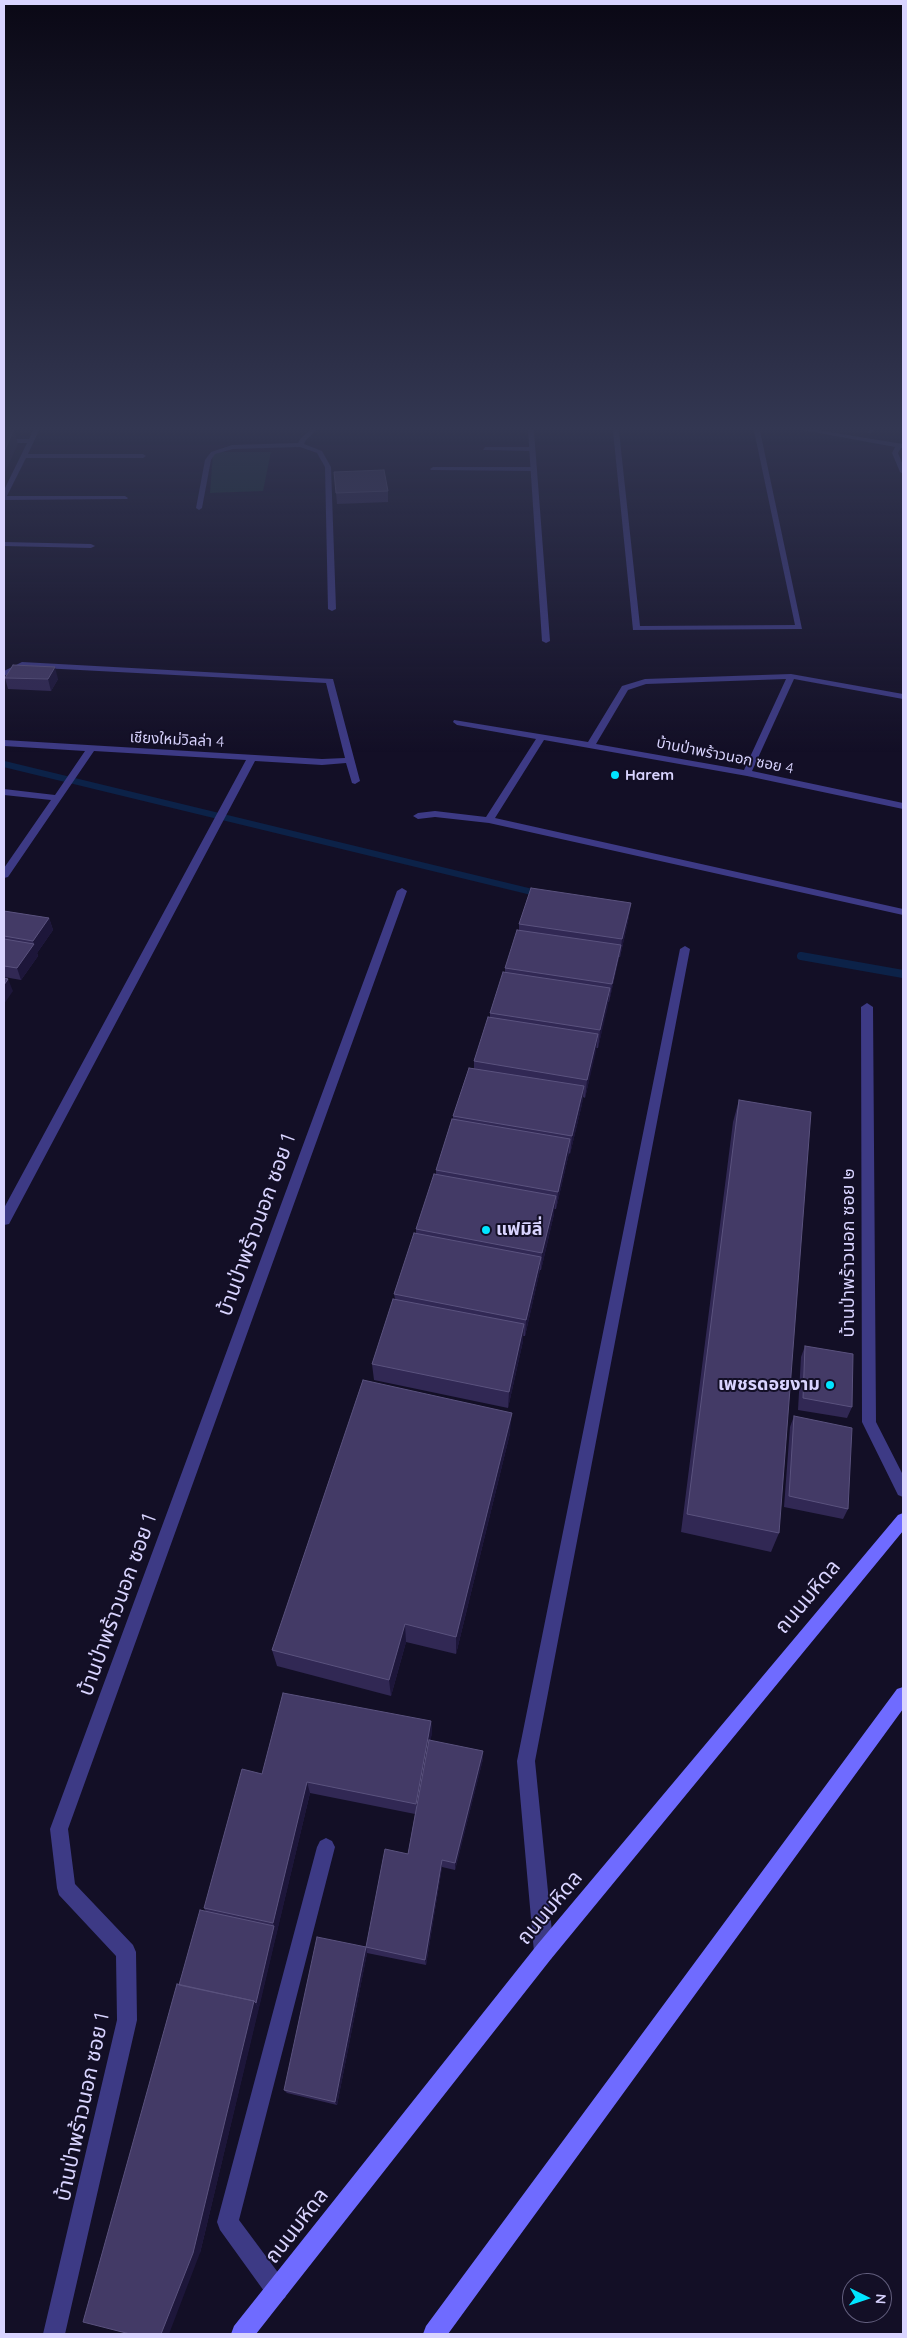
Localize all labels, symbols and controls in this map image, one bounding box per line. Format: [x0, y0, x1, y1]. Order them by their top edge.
street label: เชียงใหม่วิลล่า 4 [129, 729, 225, 751]
street label: บ้านป่าพร้าวนอก ซอย 4 [655, 734, 795, 778]
place label: Harem [625, 766, 674, 784]
marker: Harem [609, 769, 621, 781]
street label: บ้านป่าพร้าวนอก ซอย 1 [212, 1130, 302, 1320]
street label: บ้านป่าพร้าวนอก ซอย ๒ [838, 1169, 860, 1337]
place label: แฟมิลี่ [496, 1219, 543, 1241]
marker: แฟมิลี่ [480, 1224, 492, 1236]
place label: เพชรดอยงาม [718, 1374, 820, 1396]
marker: เพชรดอยงาม [824, 1379, 836, 1391]
street label: บ้านป่าพร้าวนอก ซอย 1 [73, 1510, 163, 1700]
street label: ถนนมหิดล [770, 1555, 846, 1639]
street label: ถนนมหิดล [512, 1866, 588, 1950]
street label: บ้านป่าพร้าวนอก ซอย 1 [51, 2010, 115, 2204]
street label: ถนนมหิดล [260, 2183, 334, 2269]
north arrow [842, 2273, 892, 2323]
text: N [872, 2293, 890, 2305]

